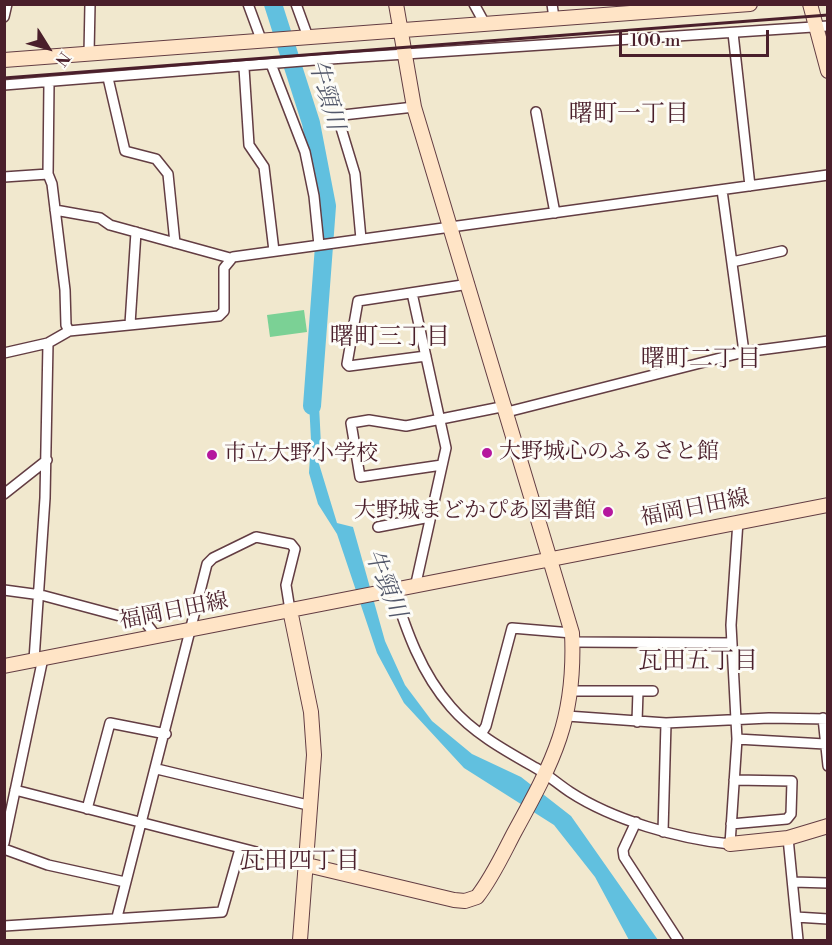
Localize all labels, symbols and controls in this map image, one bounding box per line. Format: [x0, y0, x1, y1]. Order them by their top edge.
north arrow [18, 18, 78, 78]
scale bar [622, 18, 772, 56]
text: 100 m [630, 29, 681, 52]
text: N [51, 48, 74, 70]
water label: 牛頸川 [301, 56, 349, 134]
district label: 曙町一丁目 [569, 101, 689, 129]
district label: 曙町三丁目 [330, 324, 450, 352]
district label: 曙町二丁目 [641, 346, 761, 374]
place label: 大野城心のふるさと館 [499, 440, 719, 466]
place label: 市立大野小学校 [224, 442, 378, 468]
marker: 大野城心のふるさと館 [480, 446, 494, 460]
marker: 市立大野小学校 [205, 448, 219, 462]
street label: 福岡日田線 [638, 486, 752, 532]
place label: 大野城まどかぴあ図書館 [354, 499, 596, 525]
marker: 大野城まどかぴあ図書館 [601, 505, 615, 519]
water label: 牛頸川 [357, 545, 411, 623]
street label: 福岡日田線 [117, 589, 231, 635]
district label: 瓦田五丁目 [638, 648, 758, 676]
district label: 瓦田四丁目 [240, 848, 360, 876]

